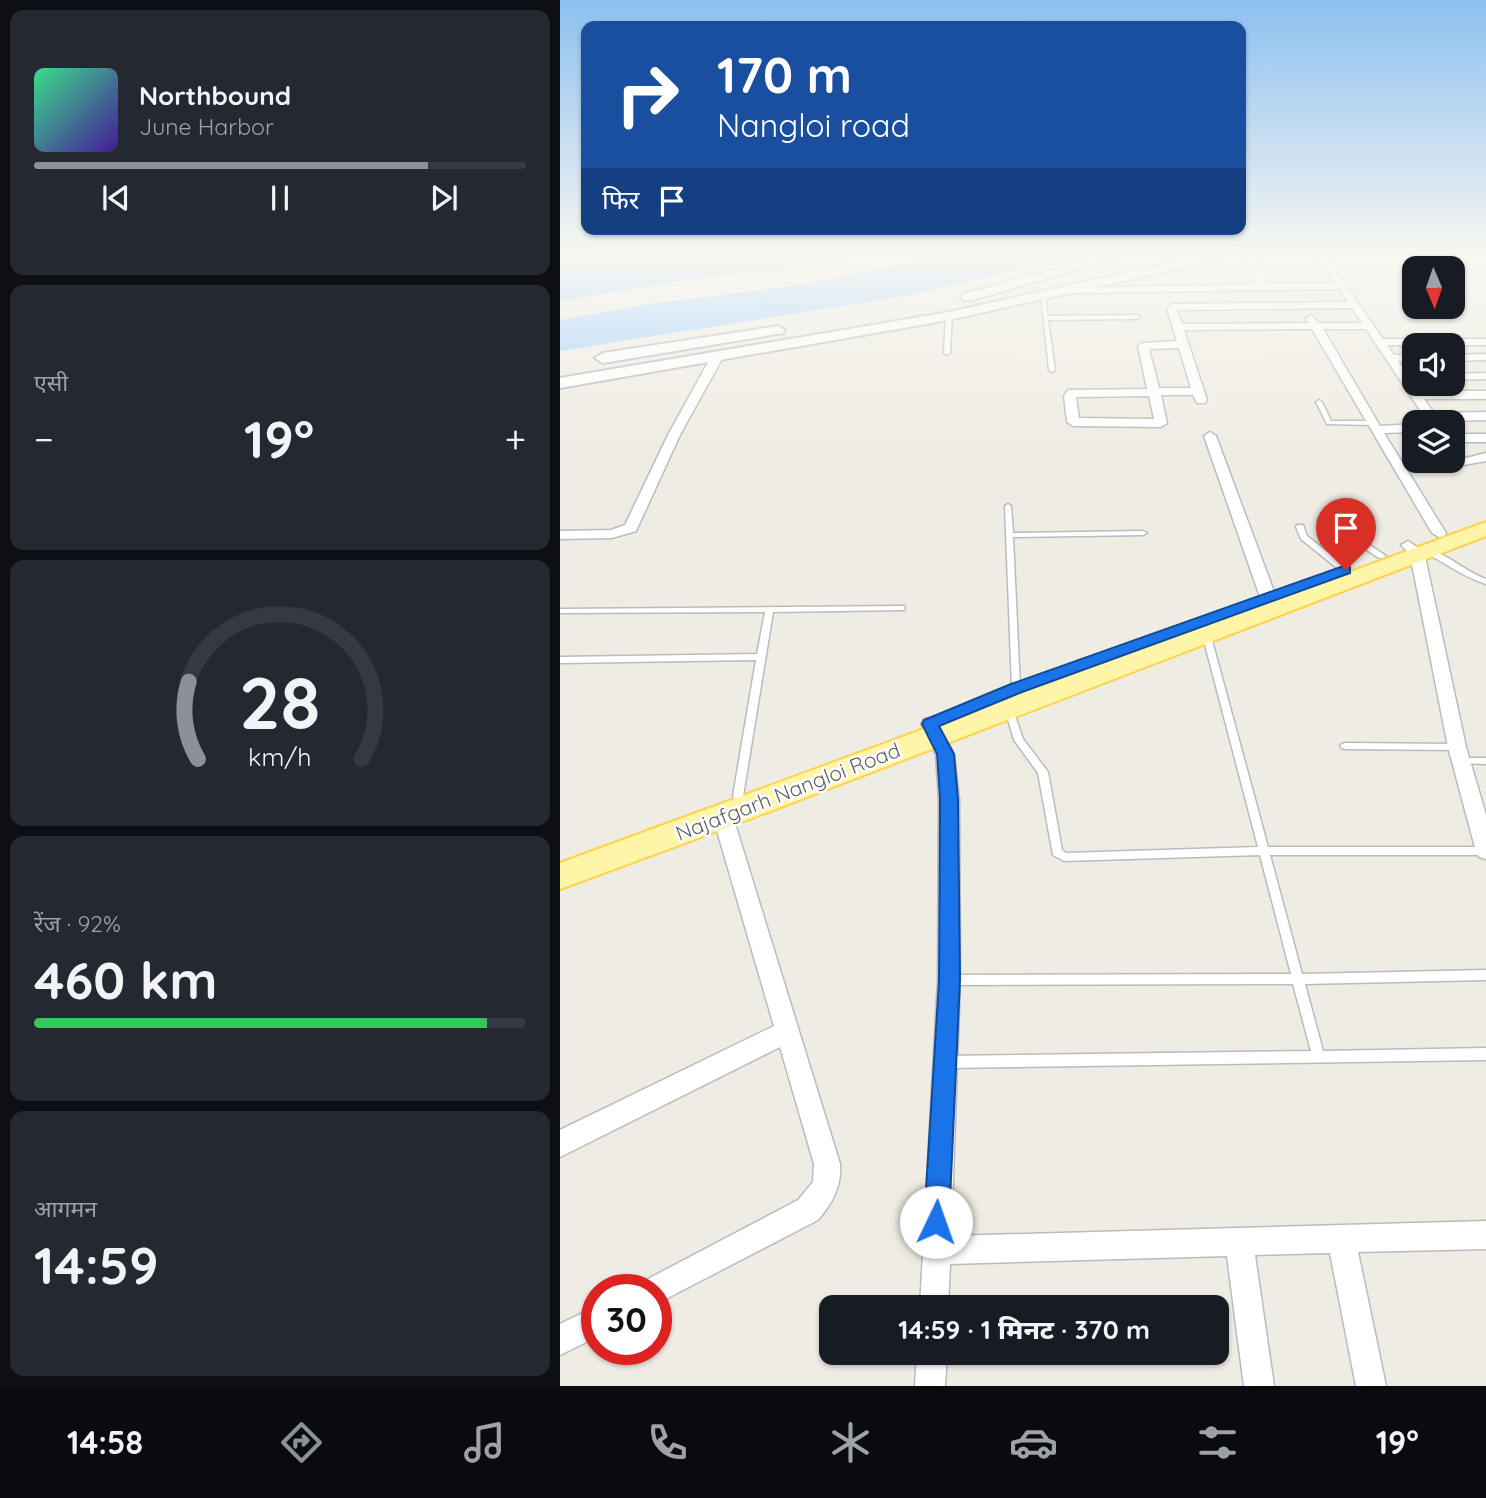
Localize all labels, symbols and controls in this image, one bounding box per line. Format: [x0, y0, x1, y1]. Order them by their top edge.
text: 170 m [717, 44, 852, 105]
icon: right [602, 49, 693, 140]
text: Northbound [139, 79, 291, 112]
text: Nangloi road [717, 105, 910, 145]
text: June Harbor [139, 112, 274, 141]
icon: previous [97, 179, 135, 217]
icon: pause [261, 179, 299, 217]
icon: next [425, 179, 463, 217]
icon: arrive [653, 182, 691, 220]
text: फिर [602, 183, 639, 216]
north arrow [1402, 256, 1465, 318]
map controls [1402, 256, 1465, 473]
button: sound [1402, 333, 1465, 396]
text: एसी [34, 368, 68, 397]
text: 19° [244, 406, 314, 471]
button: layers [1402, 410, 1465, 473]
text: − [34, 415, 54, 463]
text: + [505, 415, 526, 463]
pin [1316, 498, 1376, 570]
icon: arrive [1327, 509, 1365, 547]
text: 28 [239, 656, 321, 747]
street label: Najafgarh Nangloi Road [672, 736, 904, 846]
text: km/h [248, 741, 312, 772]
text: रेंज · 92% [34, 909, 121, 938]
text: 460 km [34, 947, 217, 1012]
position arrow [899, 1185, 973, 1259]
text: आगमन [34, 1194, 97, 1223]
text: 14:59 [34, 1232, 159, 1297]
speed limit sign: 30 [581, 1274, 672, 1365]
text: 14:59 · 1 मिनट · 370 m [898, 1313, 1150, 1346]
icon: directions [277, 1418, 326, 1467]
icon: music [460, 1418, 509, 1467]
icon: phone [643, 1418, 692, 1467]
icon: climate [826, 1418, 875, 1467]
icon: car [1009, 1418, 1058, 1467]
icon: filters [1193, 1418, 1242, 1467]
text: 14:58 [67, 1422, 143, 1462]
text: 19° [1376, 1422, 1419, 1462]

